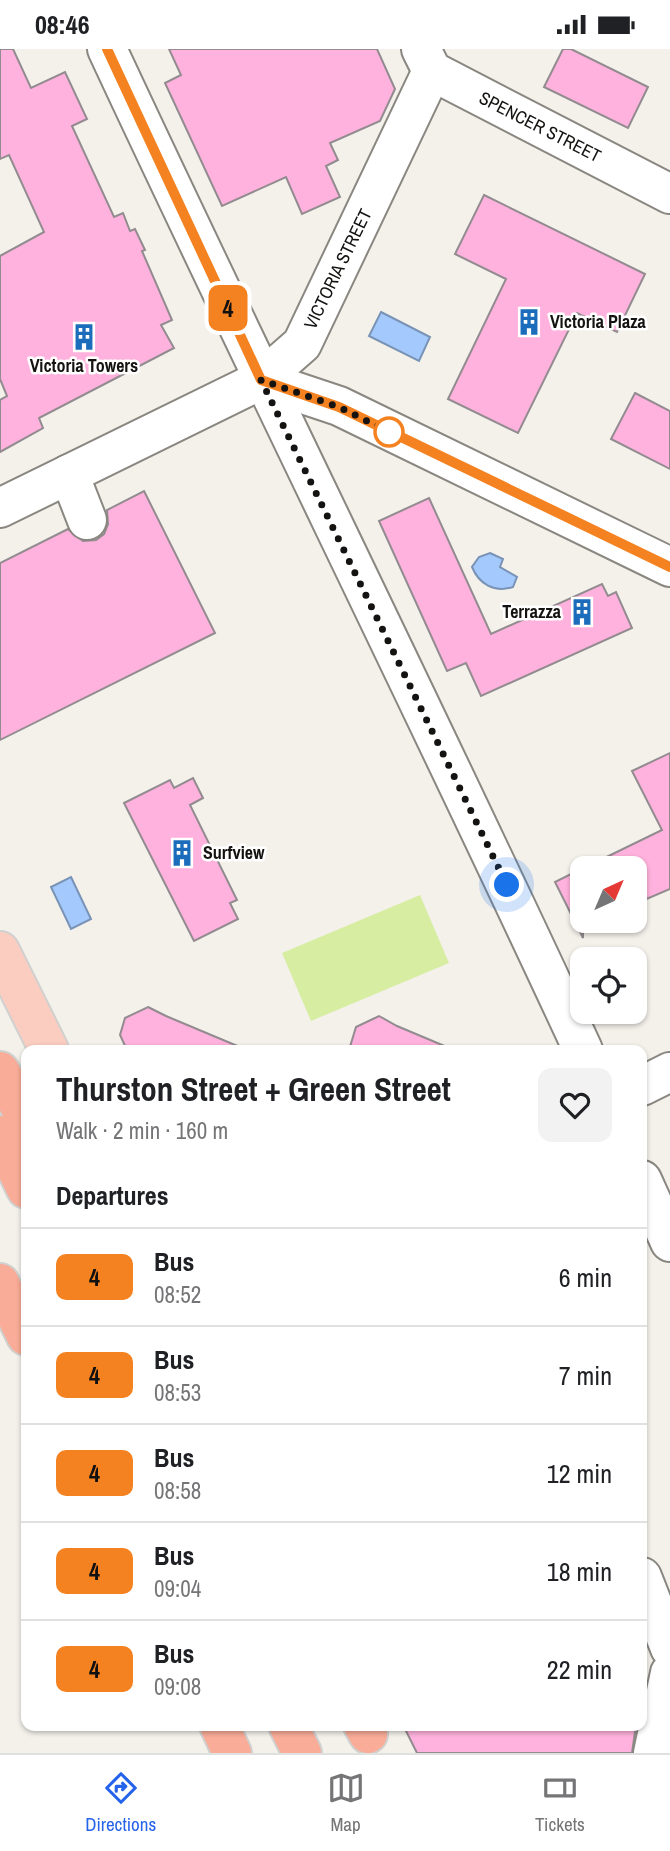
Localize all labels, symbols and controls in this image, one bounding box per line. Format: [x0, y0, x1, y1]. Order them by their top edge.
text: 08:46 [35, 7, 90, 42]
street label: SPENCER STREET [475, 85, 605, 168]
street label: VICTORIA STREET [298, 204, 377, 333]
line badge: 4 [205, 285, 251, 331]
text: 4 [223, 292, 233, 324]
building icon: Victoria Plaza [514, 307, 544, 337]
place label: Victoria Plaza [550, 309, 647, 334]
building icon: Victoria Towers [69, 322, 99, 352]
place label: Victoria Towers [30, 353, 138, 378]
unlabelled marker [374, 417, 404, 447]
building icon: Terrazza [567, 597, 597, 627]
place label: Terrazza [502, 599, 562, 624]
building icon: Surfview [167, 838, 197, 868]
place label: Surfview [203, 840, 265, 865]
north arrow [570, 856, 648, 933]
map controls [570, 856, 647, 1024]
your location [489, 867, 524, 902]
button: locate [570, 947, 647, 1024]
text: Thurston Street + Green Street [56, 1067, 451, 1111]
button: heart [538, 1068, 612, 1142]
text: Walk · 2 min · 160 m [56, 1115, 228, 1146]
text: Departures [56, 1178, 169, 1213]
text: Bus [154, 1244, 194, 1279]
text: 6 min [559, 1260, 612, 1295]
text: 4 [89, 1261, 100, 1293]
text: 08:52 [154, 1279, 201, 1310]
text: Bus [154, 1342, 194, 1377]
text: 7 min [559, 1358, 612, 1393]
text: 4 [89, 1359, 100, 1391]
text: 08:53 [154, 1377, 201, 1408]
text: Bus [154, 1440, 194, 1475]
text: 12 min [547, 1456, 612, 1491]
text: 4 [89, 1457, 100, 1489]
text: 08:58 [154, 1475, 201, 1506]
text: Bus [154, 1538, 194, 1573]
text: 18 min [547, 1554, 612, 1589]
text: 4 [89, 1555, 100, 1587]
text: 09:04 [154, 1573, 201, 1604]
text: Bus [154, 1636, 194, 1671]
text: 22 min [547, 1652, 612, 1687]
text: 4 [89, 1653, 100, 1685]
text: 09:08 [154, 1671, 201, 1702]
tab: Directions [85, 1769, 156, 1837]
tab: Map [327, 1769, 365, 1837]
tab: Tickets [535, 1769, 585, 1837]

